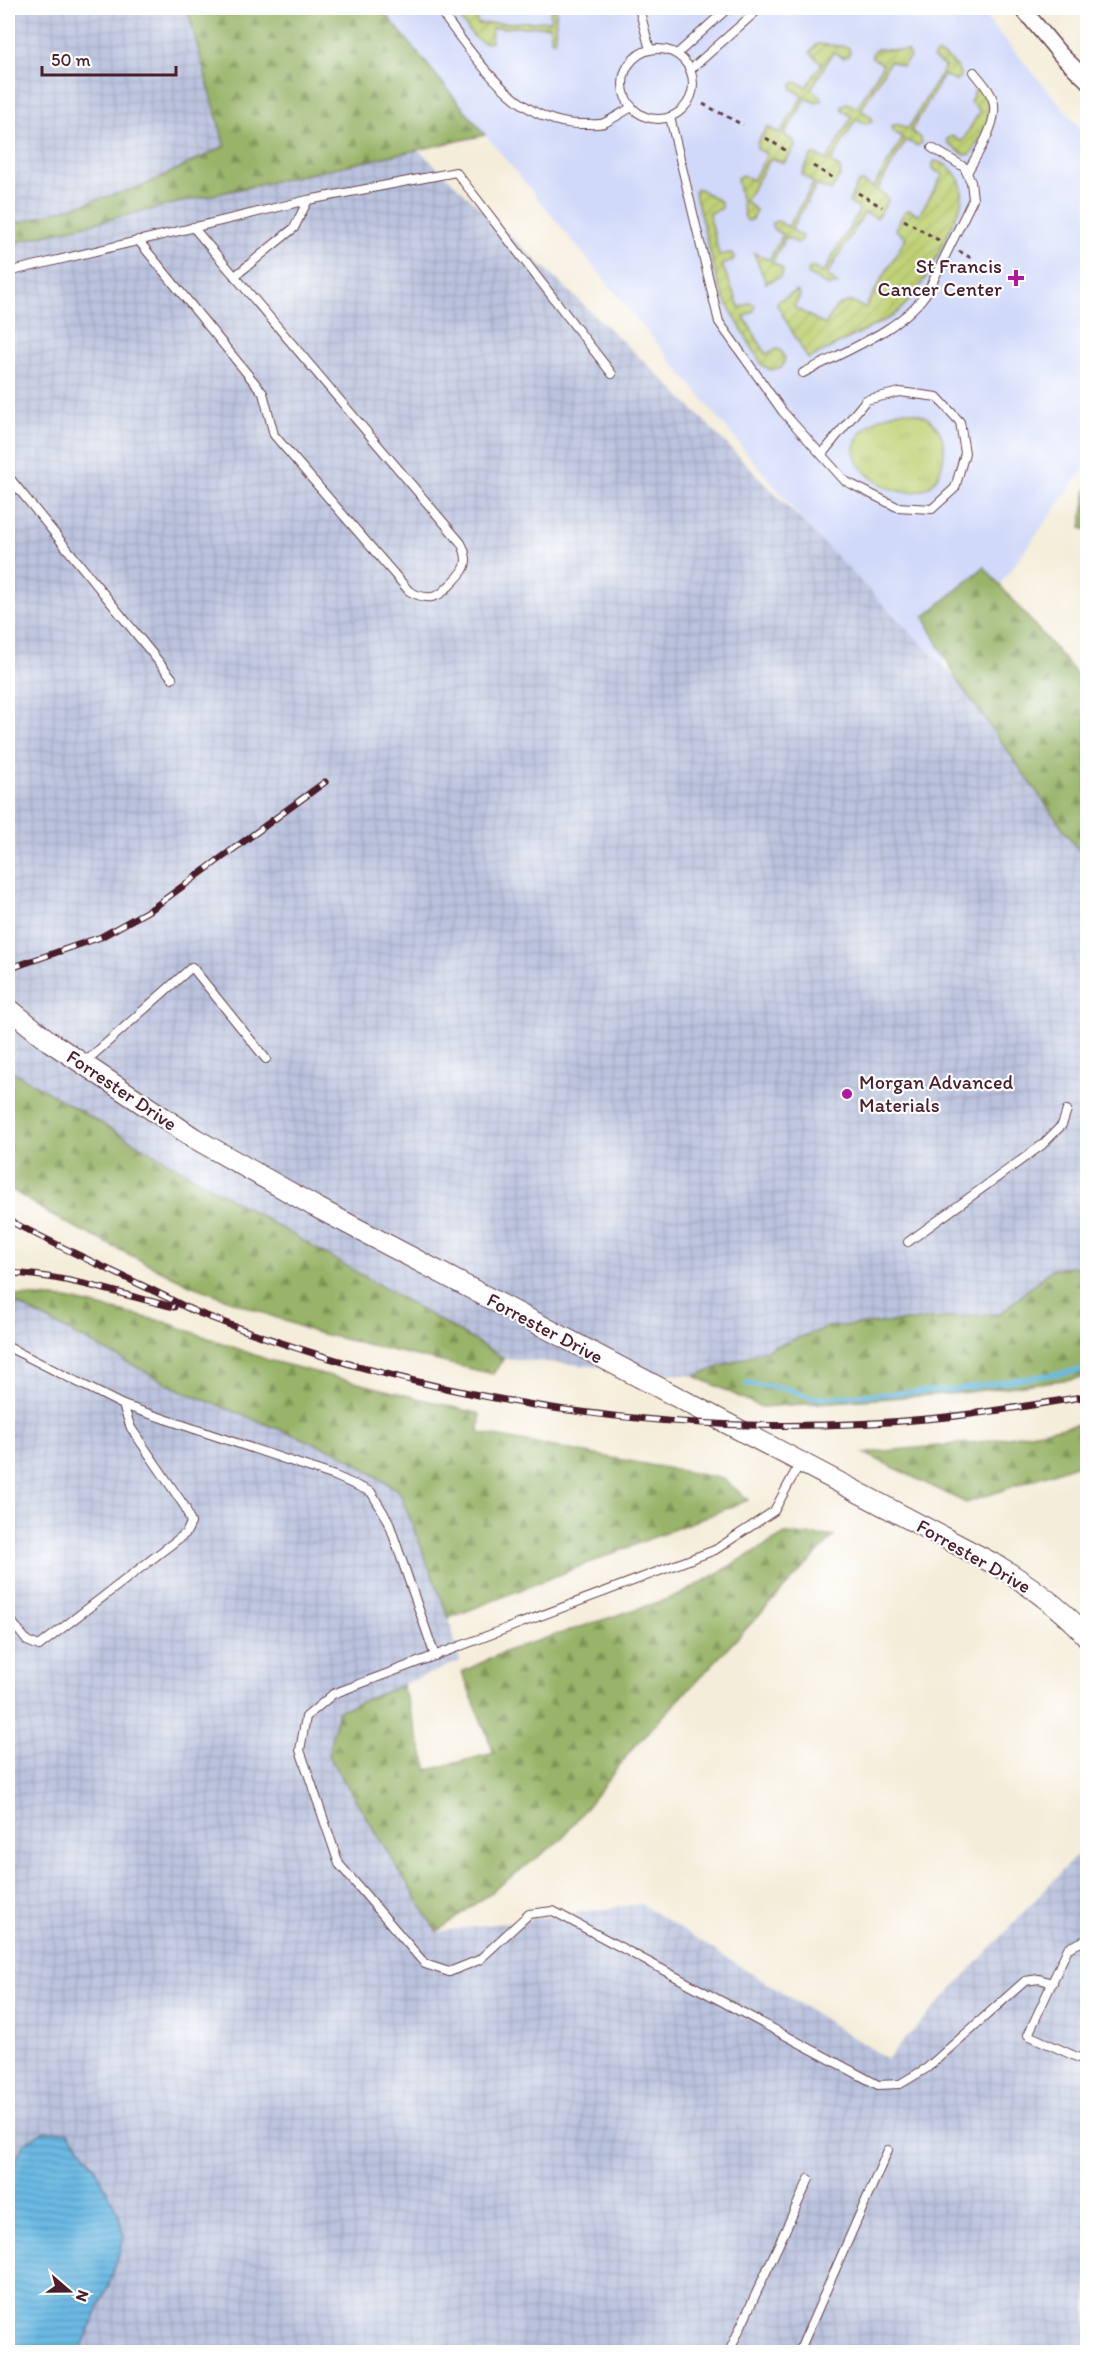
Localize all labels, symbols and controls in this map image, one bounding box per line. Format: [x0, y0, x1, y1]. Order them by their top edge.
scale bar [42, 39, 176, 77]
text: 50 m [51, 49, 91, 71]
place label: St Francis Cancer Center [878, 254, 1002, 301]
marker: St Francis Cancer Center [1007, 269, 1025, 287]
street label: Forrester Drive [62, 1044, 182, 1136]
place label: Morgan Advanced Materials [859, 1070, 1013, 1117]
marker: Morgan Advanced Materials [840, 1087, 854, 1101]
street label: Forrester Drive [483, 1287, 607, 1369]
street label: Forrester Drive [913, 1514, 1035, 1598]
north arrow [39, 2261, 99, 2321]
text: N [72, 2288, 93, 2304]

